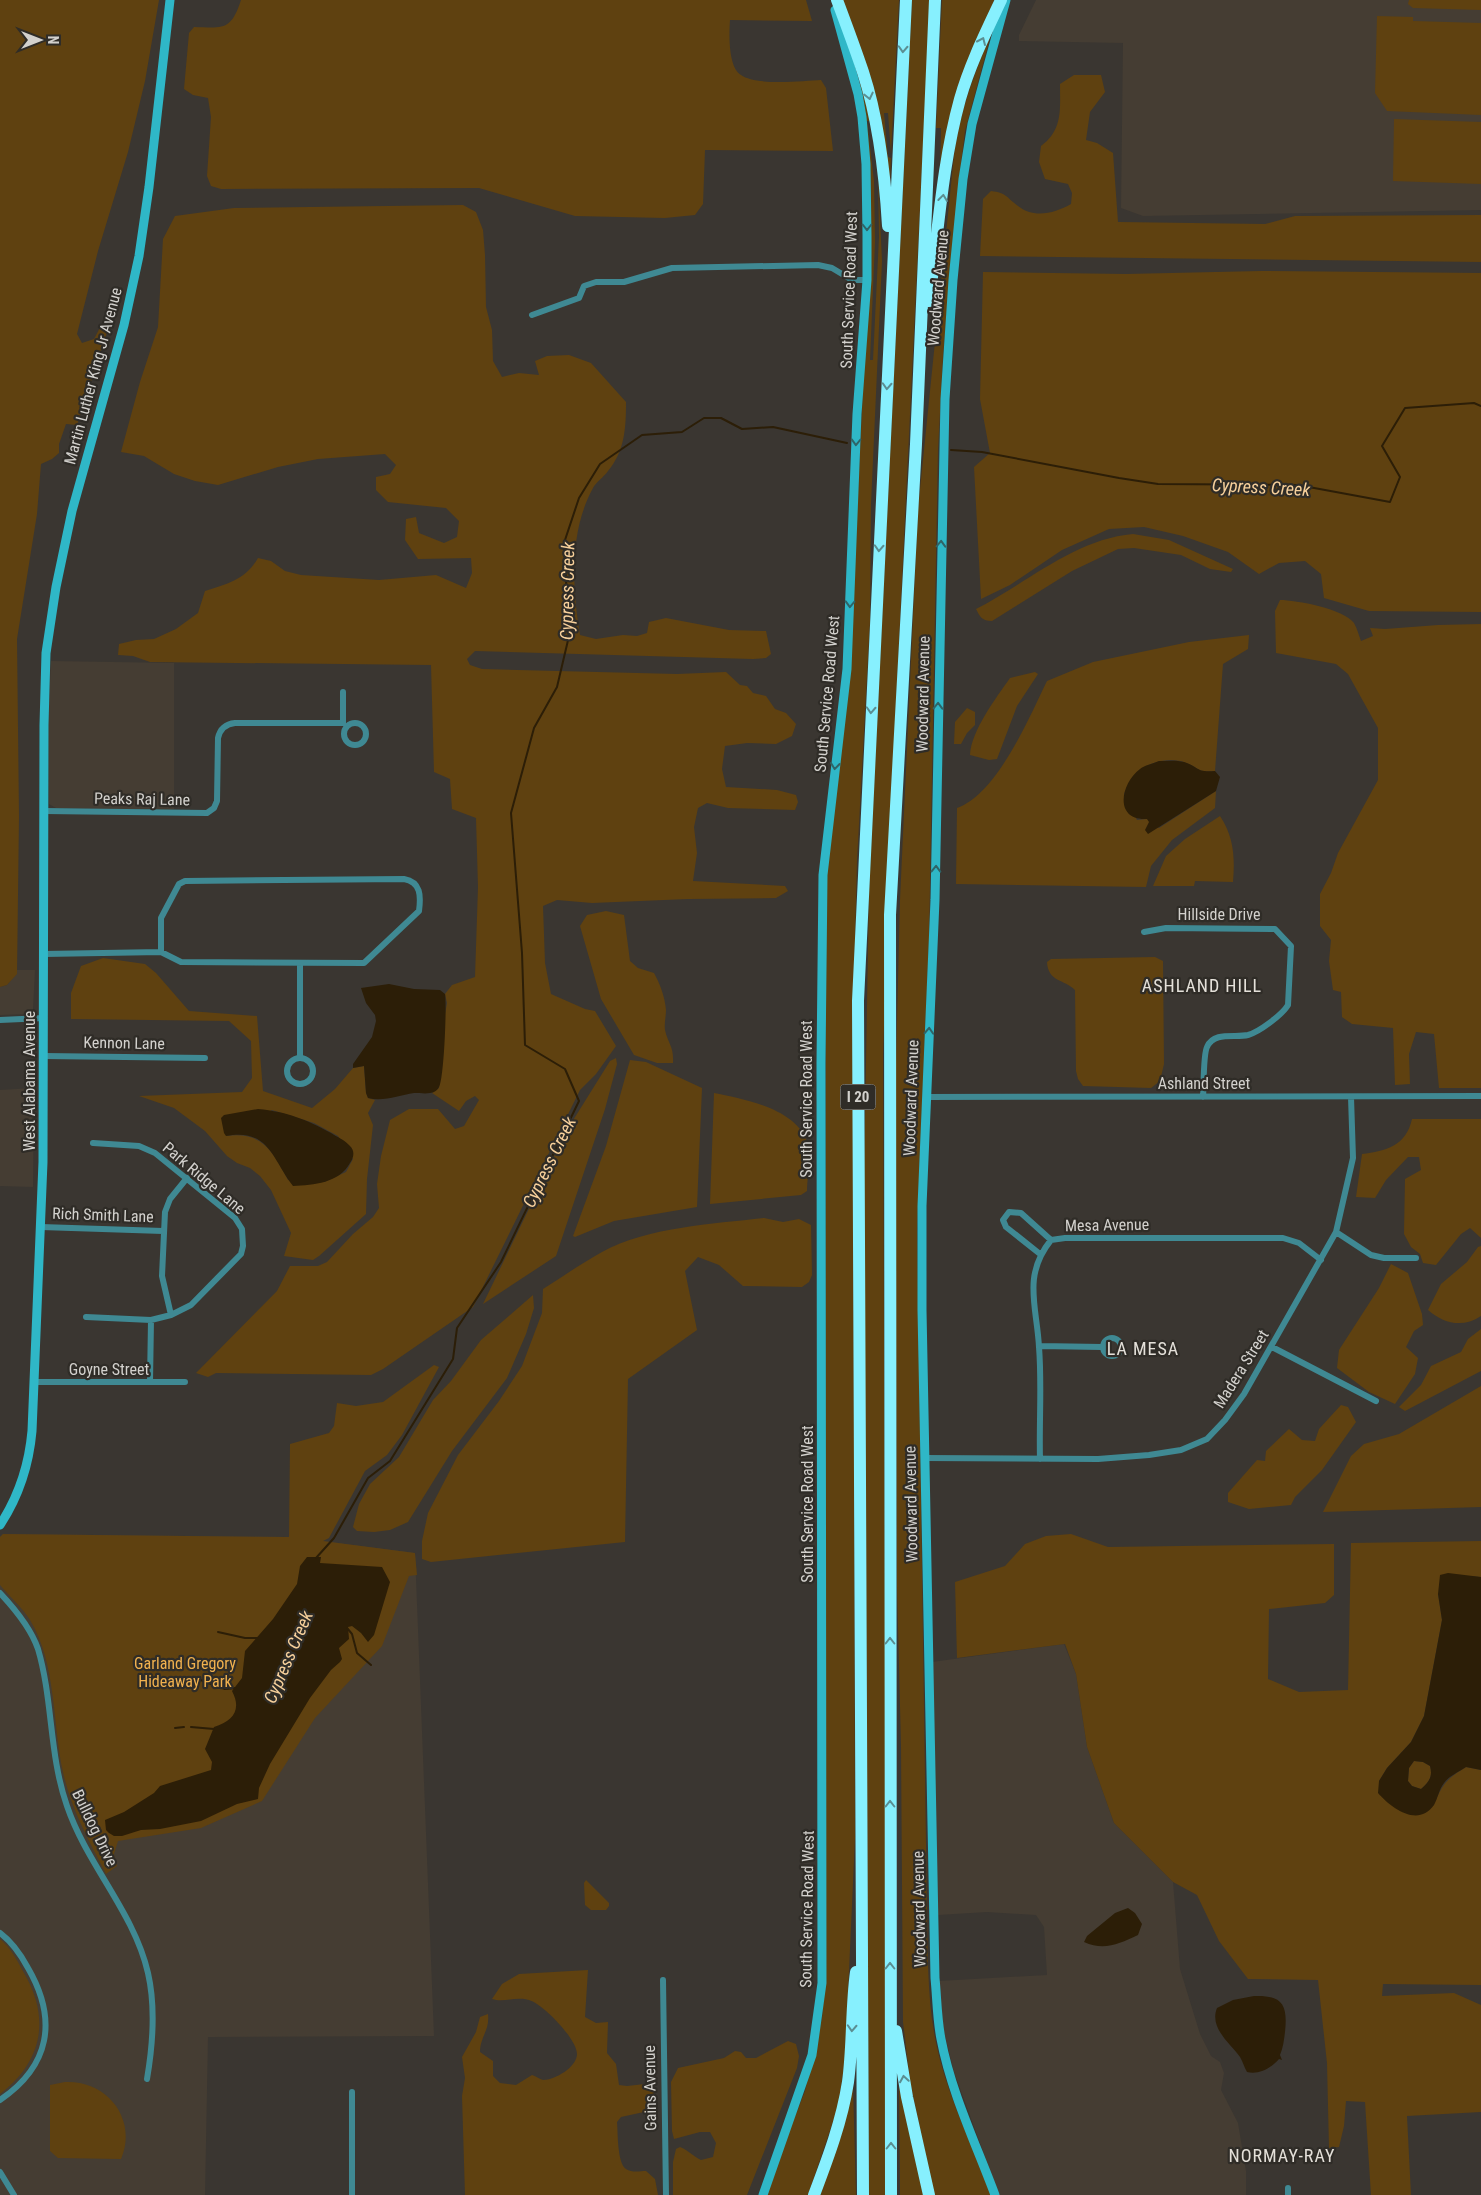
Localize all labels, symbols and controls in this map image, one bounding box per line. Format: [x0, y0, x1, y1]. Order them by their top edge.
north arrow [15, 15, 65, 65]
text: N [45, 36, 61, 44]
one-way arrow [975, 38, 985, 47]
one-way arrow [898, 45, 909, 53]
one-way arrow [863, 92, 874, 101]
one-way arrow [937, 194, 948, 202]
street label: South Service Road West [837, 211, 861, 369]
one-way arrow [862, 224, 872, 232]
street label: Woodward Avenue [923, 229, 953, 347]
street label: Martin Luther King Jr Avenue [60, 285, 126, 467]
one-way arrow [882, 382, 893, 390]
one-way arrow [851, 438, 862, 446]
water label: Cypress Creek [1211, 474, 1312, 500]
water label: Cypress Creek [556, 540, 578, 640]
one-way arrow [936, 540, 947, 548]
one-way arrow [874, 544, 885, 552]
one-way arrow [844, 601, 855, 609]
street label: South Service Road West [811, 615, 843, 773]
street label: Woodward Avenue [912, 636, 934, 752]
one-way arrow [933, 702, 943, 710]
one-way arrow [865, 707, 876, 715]
one-way arrow [830, 762, 841, 770]
street label: Peaks Raj Lane [94, 789, 190, 809]
one-way arrow [931, 865, 941, 872]
street label: Hillside Drive [1178, 905, 1260, 924]
district label: ASHLAND HILL [1142, 975, 1262, 996]
street label: West Alabama Avenue [20, 1011, 39, 1151]
street label: South Service Road West [797, 1020, 816, 1178]
one-way arrow [924, 1027, 935, 1035]
street label: Kennon Lane [83, 1033, 165, 1053]
street label: Woodward Avenue [899, 1040, 923, 1156]
street label: Ashland Street [1158, 1074, 1250, 1093]
road number: I 20 [840, 1084, 876, 1110]
water label: Cypress Creek [518, 1112, 581, 1211]
street label: Park Ridge Lane [159, 1138, 249, 1218]
street label: Rich Smith Lane [52, 1204, 154, 1226]
street label: Mesa Avenue [1065, 1215, 1149, 1235]
street label: Madera Street [1209, 1326, 1273, 1412]
district label: LA MESA [1107, 1338, 1179, 1359]
street label: Goyne Street [69, 1360, 149, 1379]
street label: South Service Road West [798, 1425, 817, 1583]
street label: Woodward Avenue [900, 1446, 922, 1562]
water label: Cypress Creek [259, 1607, 317, 1706]
one-way arrow [885, 1637, 895, 1645]
park label: Garland Gregory Hideaway Park [134, 1654, 236, 1691]
street label: Bulldog Drive [68, 1786, 122, 1870]
one-way arrow [885, 1800, 895, 1808]
street label: South Service Road West [796, 1830, 818, 1988]
street label: Woodward Avenue [908, 1851, 930, 1967]
one-way arrow [885, 1962, 895, 1970]
one-way arrow [846, 2024, 857, 2032]
street label: Gains Avenue [640, 2045, 660, 2131]
one-way arrow [899, 2075, 910, 2083]
one-way arrow [886, 2142, 896, 2150]
district label: NORMAY-RAY [1229, 2145, 1335, 2166]

